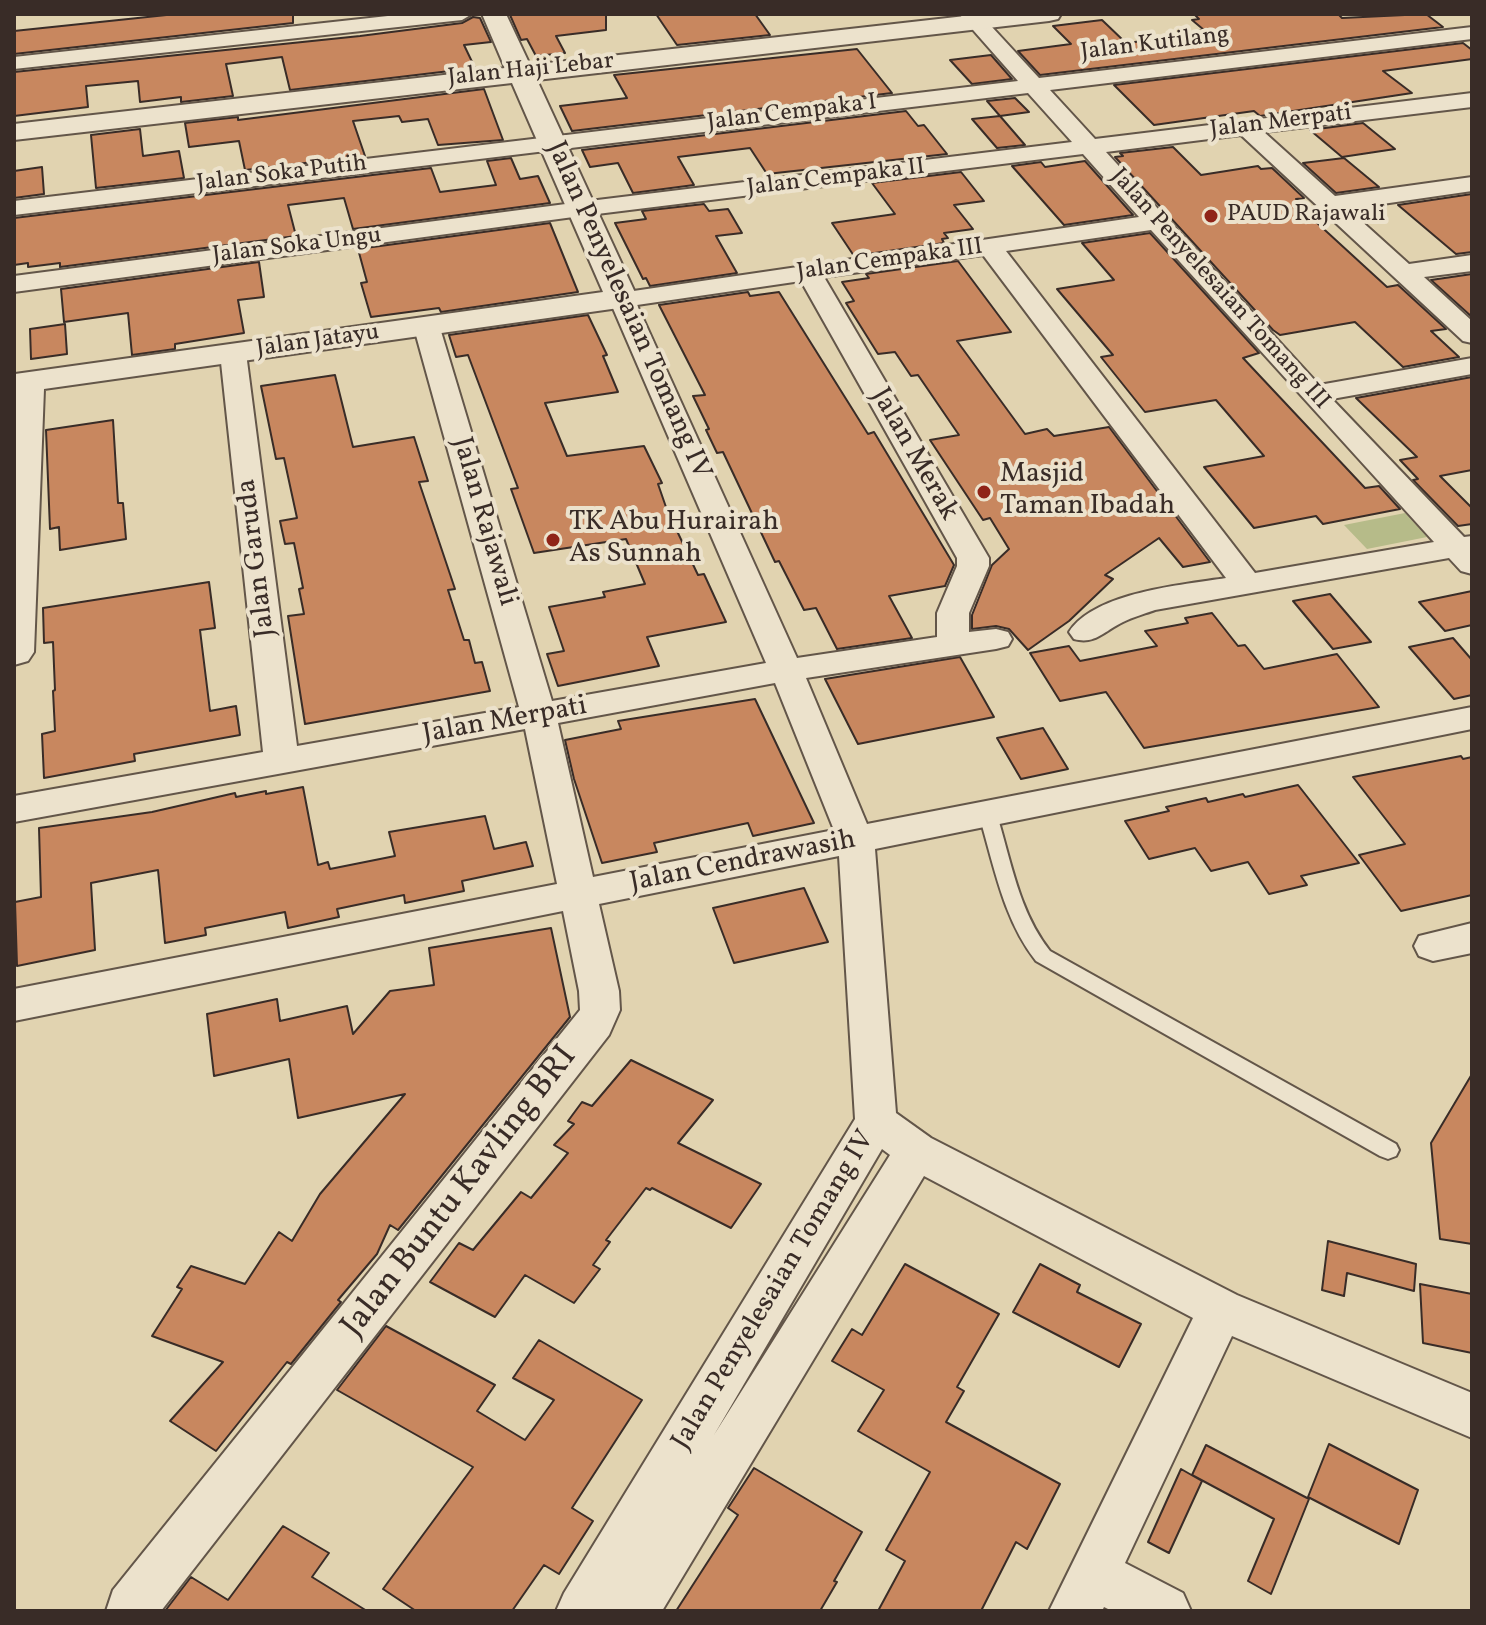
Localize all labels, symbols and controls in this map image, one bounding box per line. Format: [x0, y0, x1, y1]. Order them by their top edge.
street label: Jalan Kutilang [1079, 22, 1231, 68]
street label: Jalan Haji Lebar [447, 48, 615, 94]
street label: Jalan Cempaka I [706, 89, 878, 139]
street label: Jalan Merpati [1209, 100, 1353, 146]
street label: Jalan Penyelesaian Tomang IV [537, 137, 717, 485]
street label: Jalan Soka Putih [195, 150, 369, 200]
street label: Jalan Cempaka II [745, 154, 927, 204]
street label: Jalan Penyelesaian Tomang III [1103, 163, 1335, 417]
place label: PAUD Rajawali [1227, 202, 1386, 230]
marker: PAUD Rajawali [1202, 207, 1220, 225]
street label: Jalan Soka Ungu [211, 222, 383, 272]
street label: Jalan Cempaka III [795, 234, 985, 288]
street label: Jalan Jatayu [255, 319, 381, 365]
street label: Jalan Merak [862, 383, 964, 527]
street label: Jalan Rajawali [443, 434, 523, 610]
place label: Masjid Taman Ibadah [1000, 459, 1175, 525]
street label: Jalan Garuda [232, 477, 284, 639]
marker: Masjid Taman Ibadah [975, 483, 993, 501]
place label: TK Abu Hurairah As Sunnah [569, 507, 779, 573]
marker: TK Abu Hurairah As Sunnah [544, 531, 562, 549]
street label: Jalan Merpati [420, 691, 590, 753]
street label: Jalan Cendrawasih [627, 825, 859, 901]
street label: Jalan Buntu Kavling BRI [334, 1039, 588, 1347]
street label: Jalan Penyelesaian Tomang IV [666, 1125, 884, 1457]

